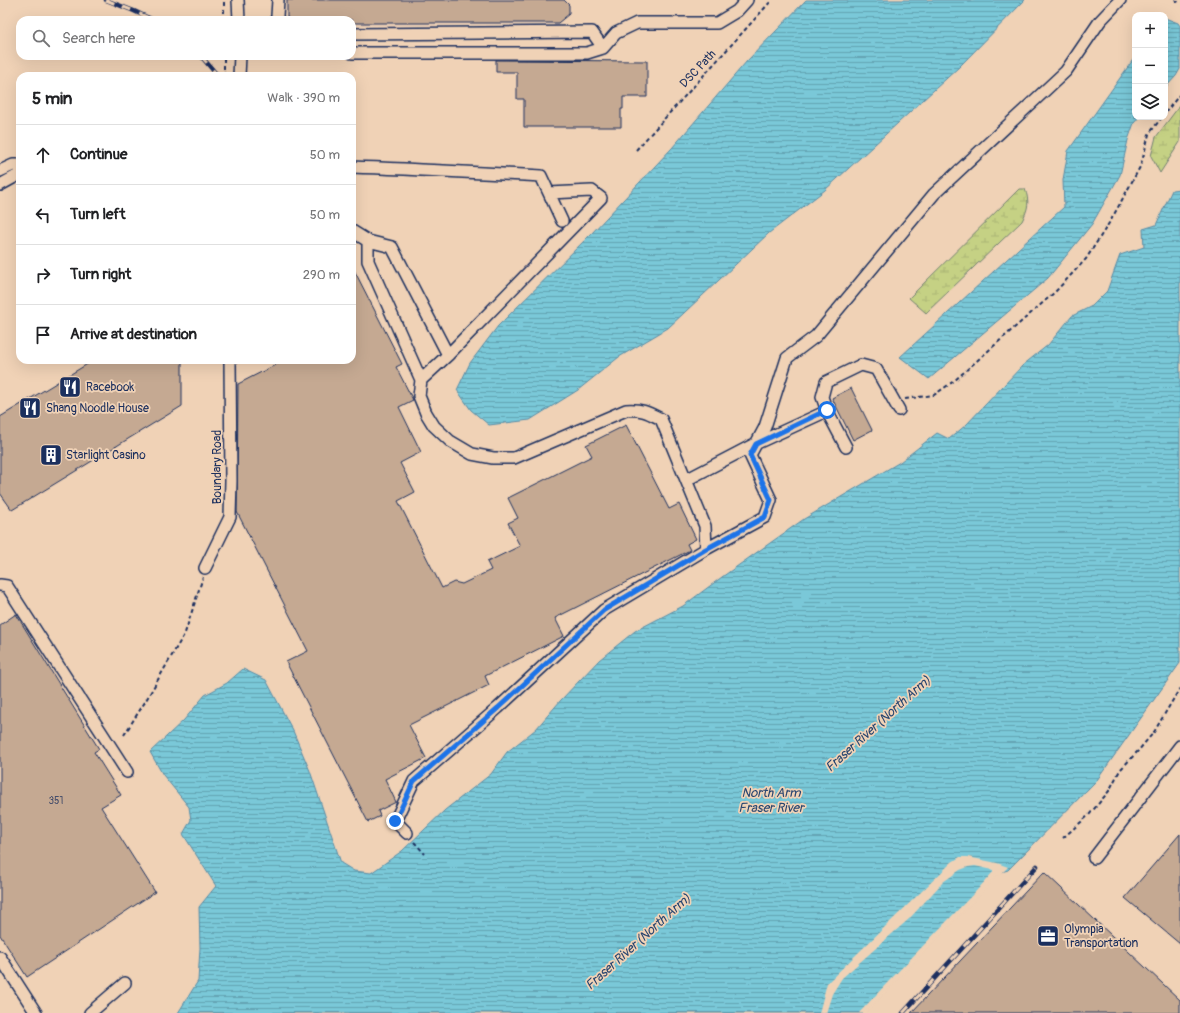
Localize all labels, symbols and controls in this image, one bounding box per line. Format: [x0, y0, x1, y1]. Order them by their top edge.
map controls [1132, 12, 1168, 120]
button: + [1132, 12, 1168, 48]
search box [16, 16, 356, 60]
icon: search [30, 27, 52, 49]
text: Search here [62, 29, 135, 48]
street label: DSC Path [677, 47, 720, 91]
button: − [1132, 48, 1168, 84]
button: layers [1132, 84, 1168, 120]
text: 5 min [32, 88, 72, 109]
text: Walk · 390 m [267, 90, 340, 106]
icon: ahead [32, 144, 54, 166]
text: Continue [70, 145, 128, 164]
text: 50 m [310, 147, 340, 163]
icon: left [32, 204, 54, 226]
text: Turn left [70, 205, 126, 224]
text: 50 m [310, 207, 340, 223]
icon: right [32, 264, 54, 286]
text: Turn right [70, 265, 131, 284]
text: 290 m [303, 267, 340, 283]
icon: arrive [32, 324, 54, 346]
text: Arrive at destination [70, 325, 197, 344]
restaurant icon: Racebook [57, 374, 83, 400]
place label: Racebook [86, 380, 134, 395]
restaurant icon: Shang Noodle House [17, 395, 43, 421]
place label: Shang Noodle House [46, 401, 149, 416]
route start [818, 401, 836, 419]
street label: Boundary Road [210, 430, 225, 504]
building icon: Starlight Casino [38, 442, 64, 468]
place label: Starlight Casino [66, 448, 146, 463]
water label: Fraser River (North Arm) [822, 672, 934, 775]
water label: North Arm Fraser River [738, 785, 806, 816]
house number: 351 [49, 795, 64, 807]
route end [386, 812, 404, 830]
water label: Fraser River (North Arm) [582, 890, 694, 993]
place label: Olympia Transportation [1064, 922, 1138, 951]
office icon: Olympia Transportation [1035, 923, 1061, 949]

